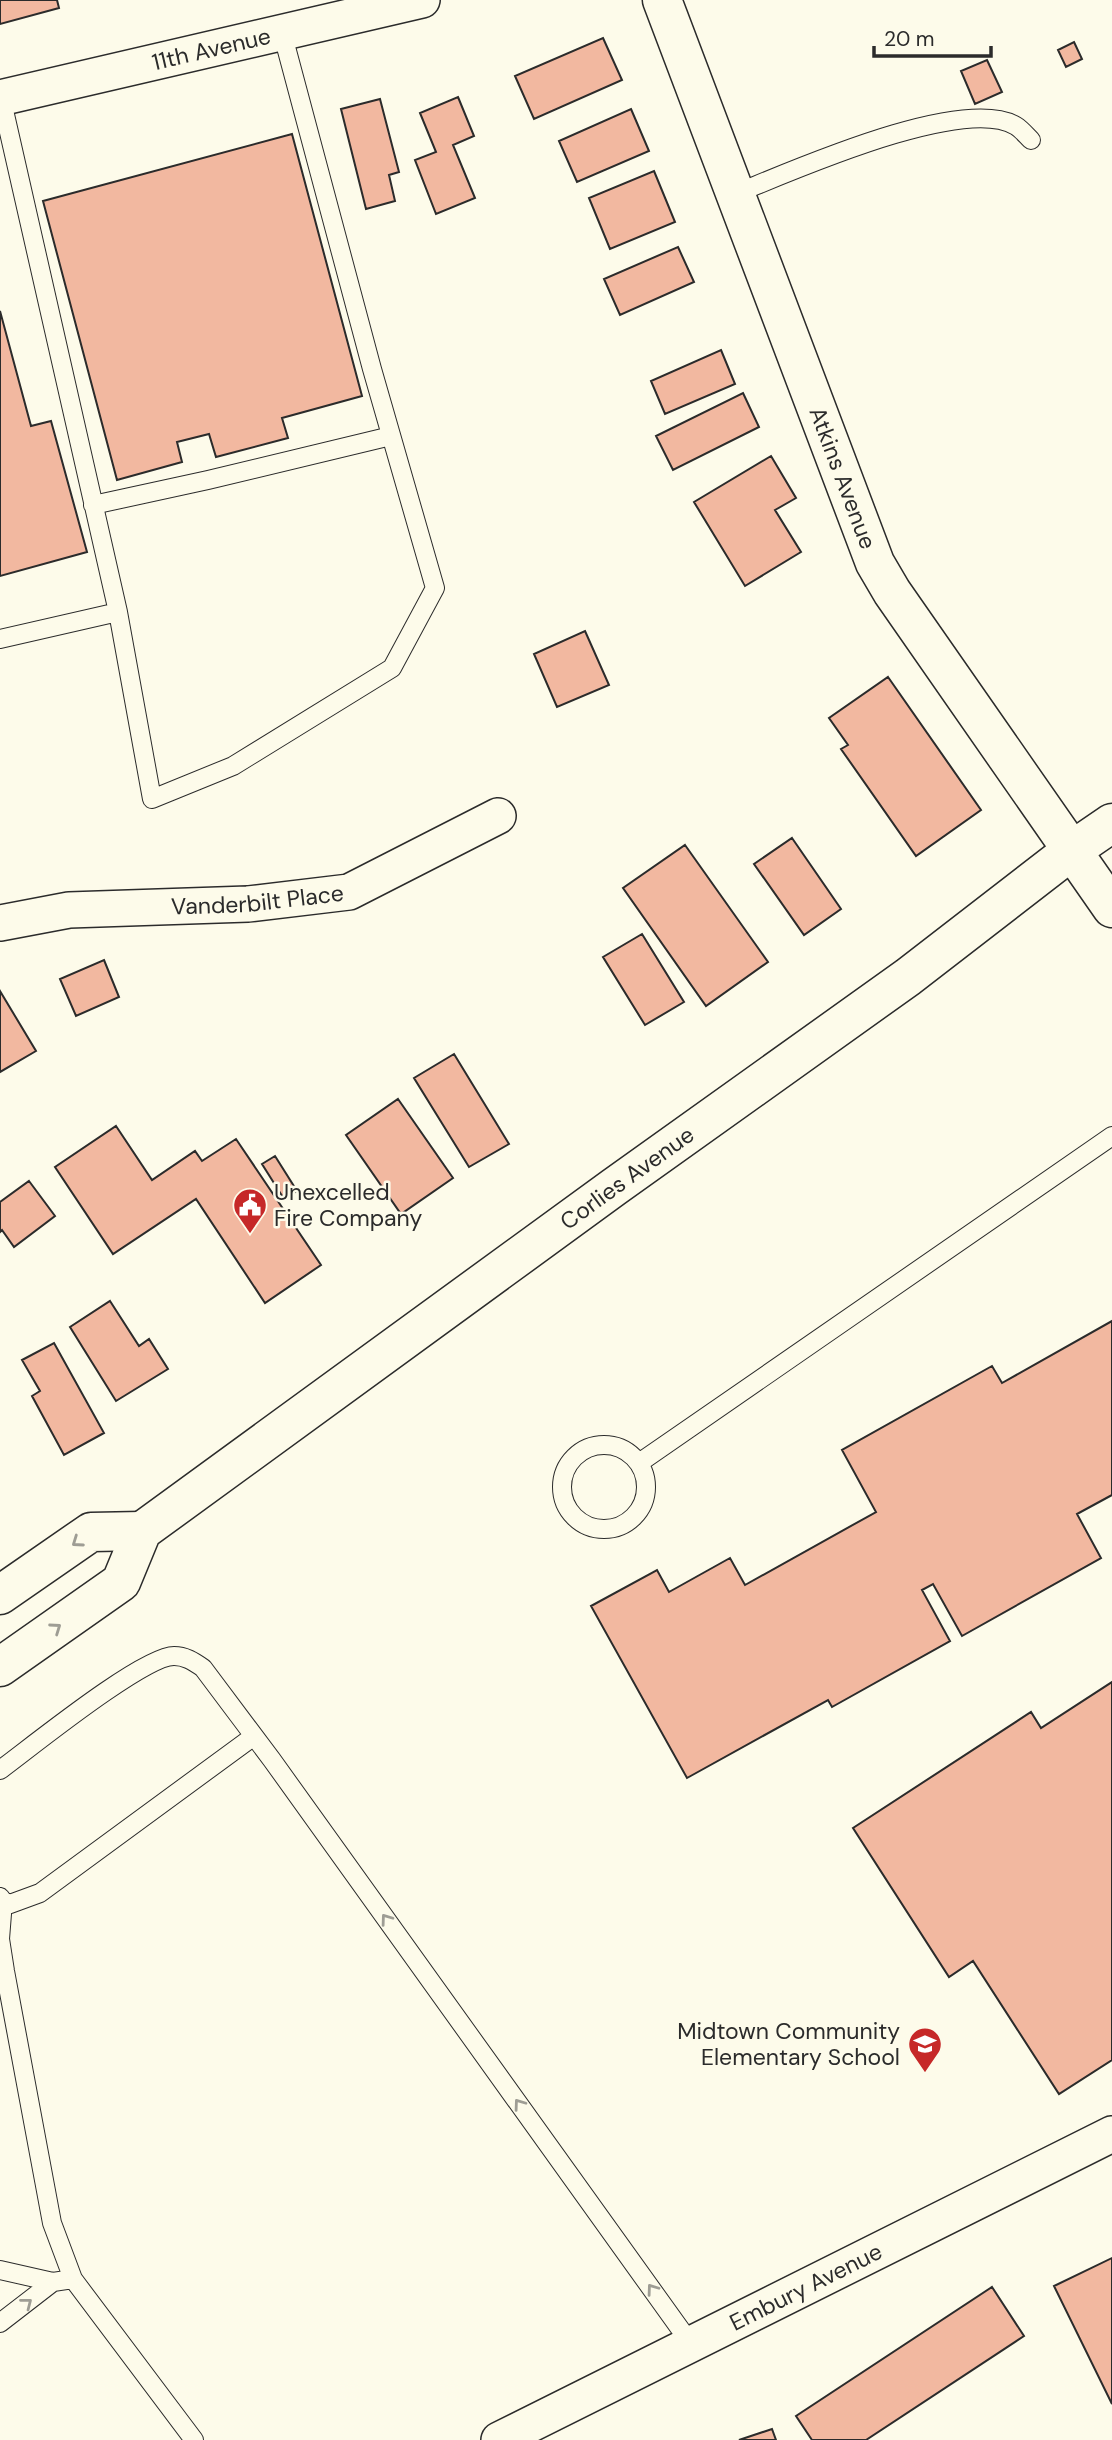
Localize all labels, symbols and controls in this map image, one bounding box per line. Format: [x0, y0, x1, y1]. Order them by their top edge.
scale bar [874, 14, 991, 58]
street label: 11th Avenue [149, 21, 274, 77]
text: 20 m [884, 25, 935, 53]
street label: Atkins Avenue [802, 403, 883, 553]
street label: Vanderbilt Place [171, 878, 345, 922]
street label: Corlies Avenue [554, 1120, 700, 1236]
place label: Unexcelled Fire Company [274, 1177, 422, 1233]
public building icon: Unexcelled Fire Company [231, 1186, 269, 1235]
one-way arrow [72, 1534, 85, 1546]
one-way arrow [48, 1624, 61, 1636]
one-way arrow [382, 1914, 395, 1927]
place label: Midtown Community Elementary School [677, 2016, 900, 2072]
school or university icon: Midtown Community Elementary School [906, 2025, 944, 2074]
one-way arrow [515, 2099, 527, 2112]
street label: Embury Avenue [725, 2236, 887, 2337]
one-way arrow [648, 2284, 660, 2297]
one-way arrow [19, 2298, 31, 2311]

